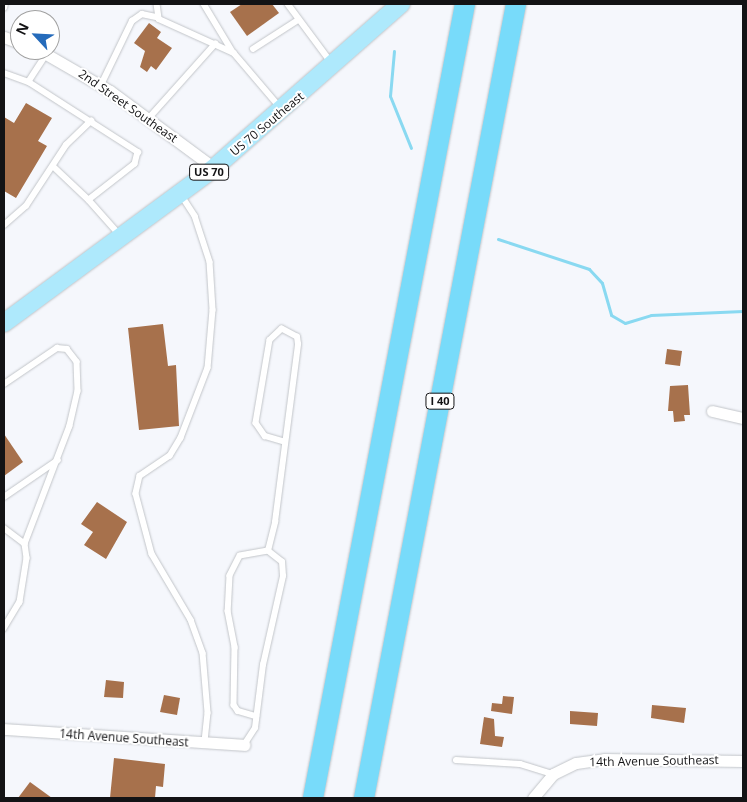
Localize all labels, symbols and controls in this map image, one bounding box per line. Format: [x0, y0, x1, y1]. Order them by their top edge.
north arrow [10, 10, 60, 60]
text: N [11, 20, 33, 38]
street label: 2nd Street Southeast [76, 66, 180, 146]
street label: US 70 Southeast [227, 89, 307, 159]
road number: US 70 [189, 163, 229, 180]
road number: I 40 [425, 392, 455, 410]
street label: 14th Avenue Southeast [59, 726, 189, 750]
street label: 14th Avenue Southeast [589, 753, 719, 769]

